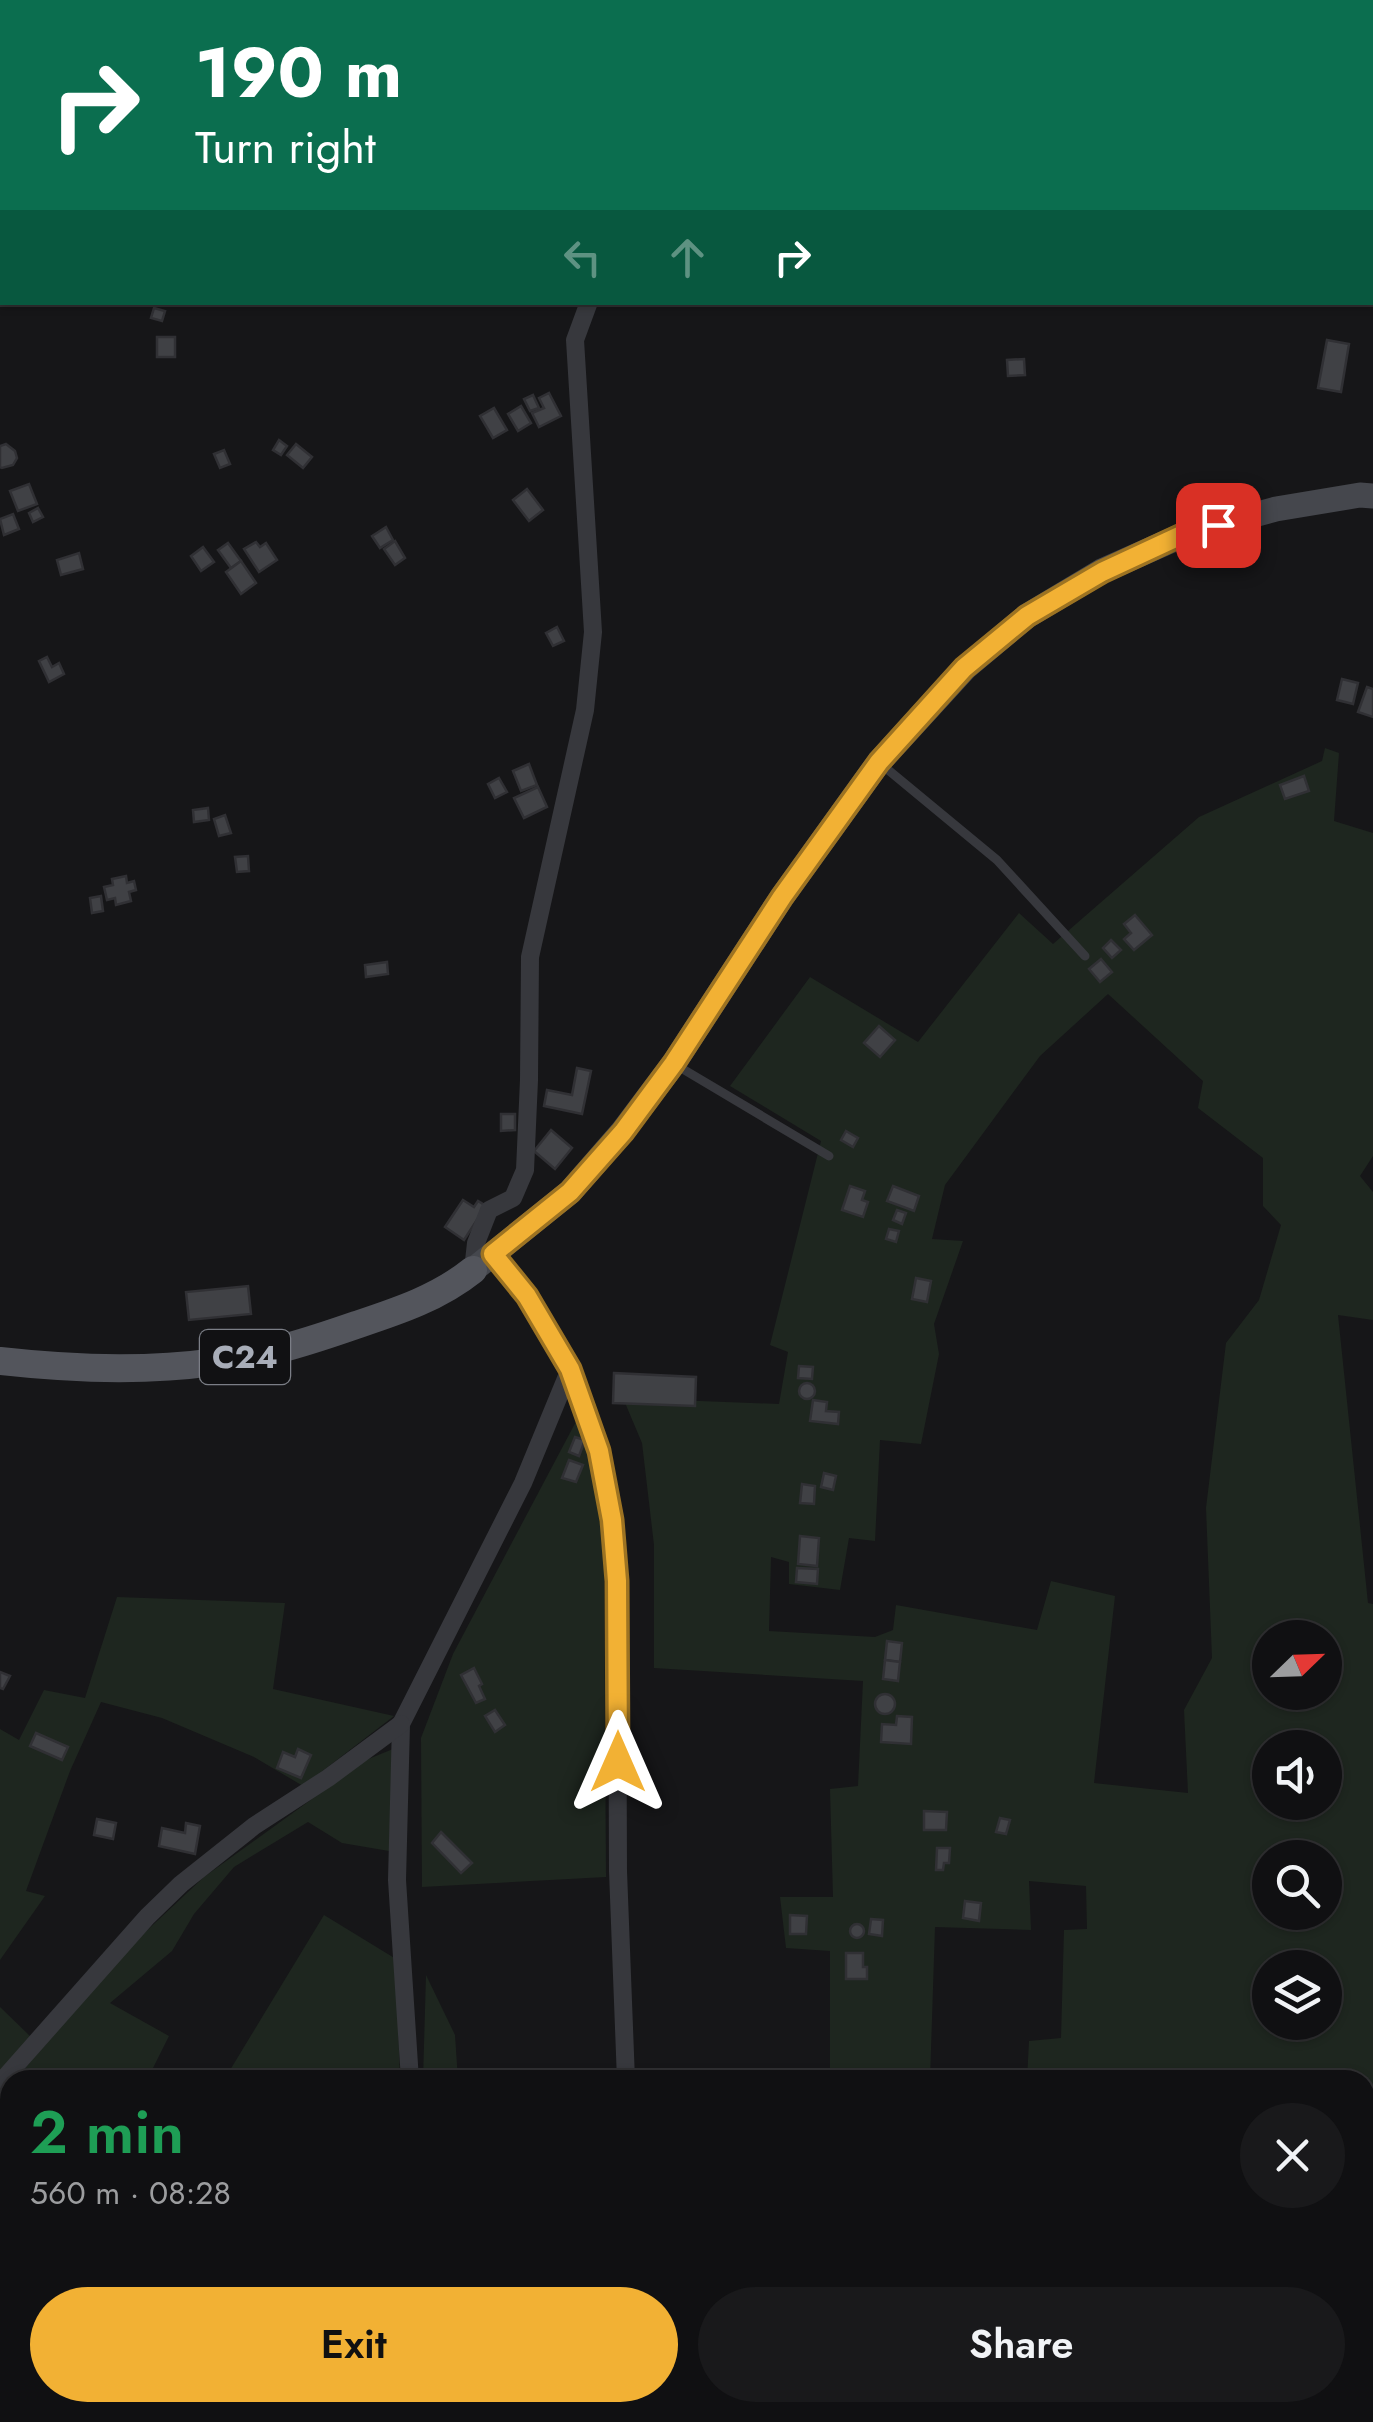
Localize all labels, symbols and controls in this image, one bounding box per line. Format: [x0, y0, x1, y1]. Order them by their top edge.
text: 190 m [195, 22, 402, 123]
icon: right [30, 40, 160, 170]
text: Turn right [195, 115, 376, 180]
icon: left [555, 230, 610, 285]
icon: ahead [660, 230, 715, 285]
icon: right [765, 230, 820, 285]
pin [1176, 483, 1261, 568]
icon: arrive [1191, 498, 1246, 553]
road number: C24 [200, 1330, 290, 1384]
north arrow [1252, 1620, 1342, 1710]
map controls [1252, 1620, 1342, 2040]
position arrow [566, 1710, 670, 1814]
button: sound [1252, 1730, 1342, 1820]
button: search [1252, 1840, 1342, 1930]
button: layers [1252, 1950, 1342, 2040]
text: 2 min [30, 2089, 184, 2176]
button: close [1240, 2103, 1345, 2208]
text: 560 m · 08:28 [30, 2170, 231, 2216]
button: Exit [30, 2287, 678, 2402]
button: Share [698, 2287, 1345, 2402]

